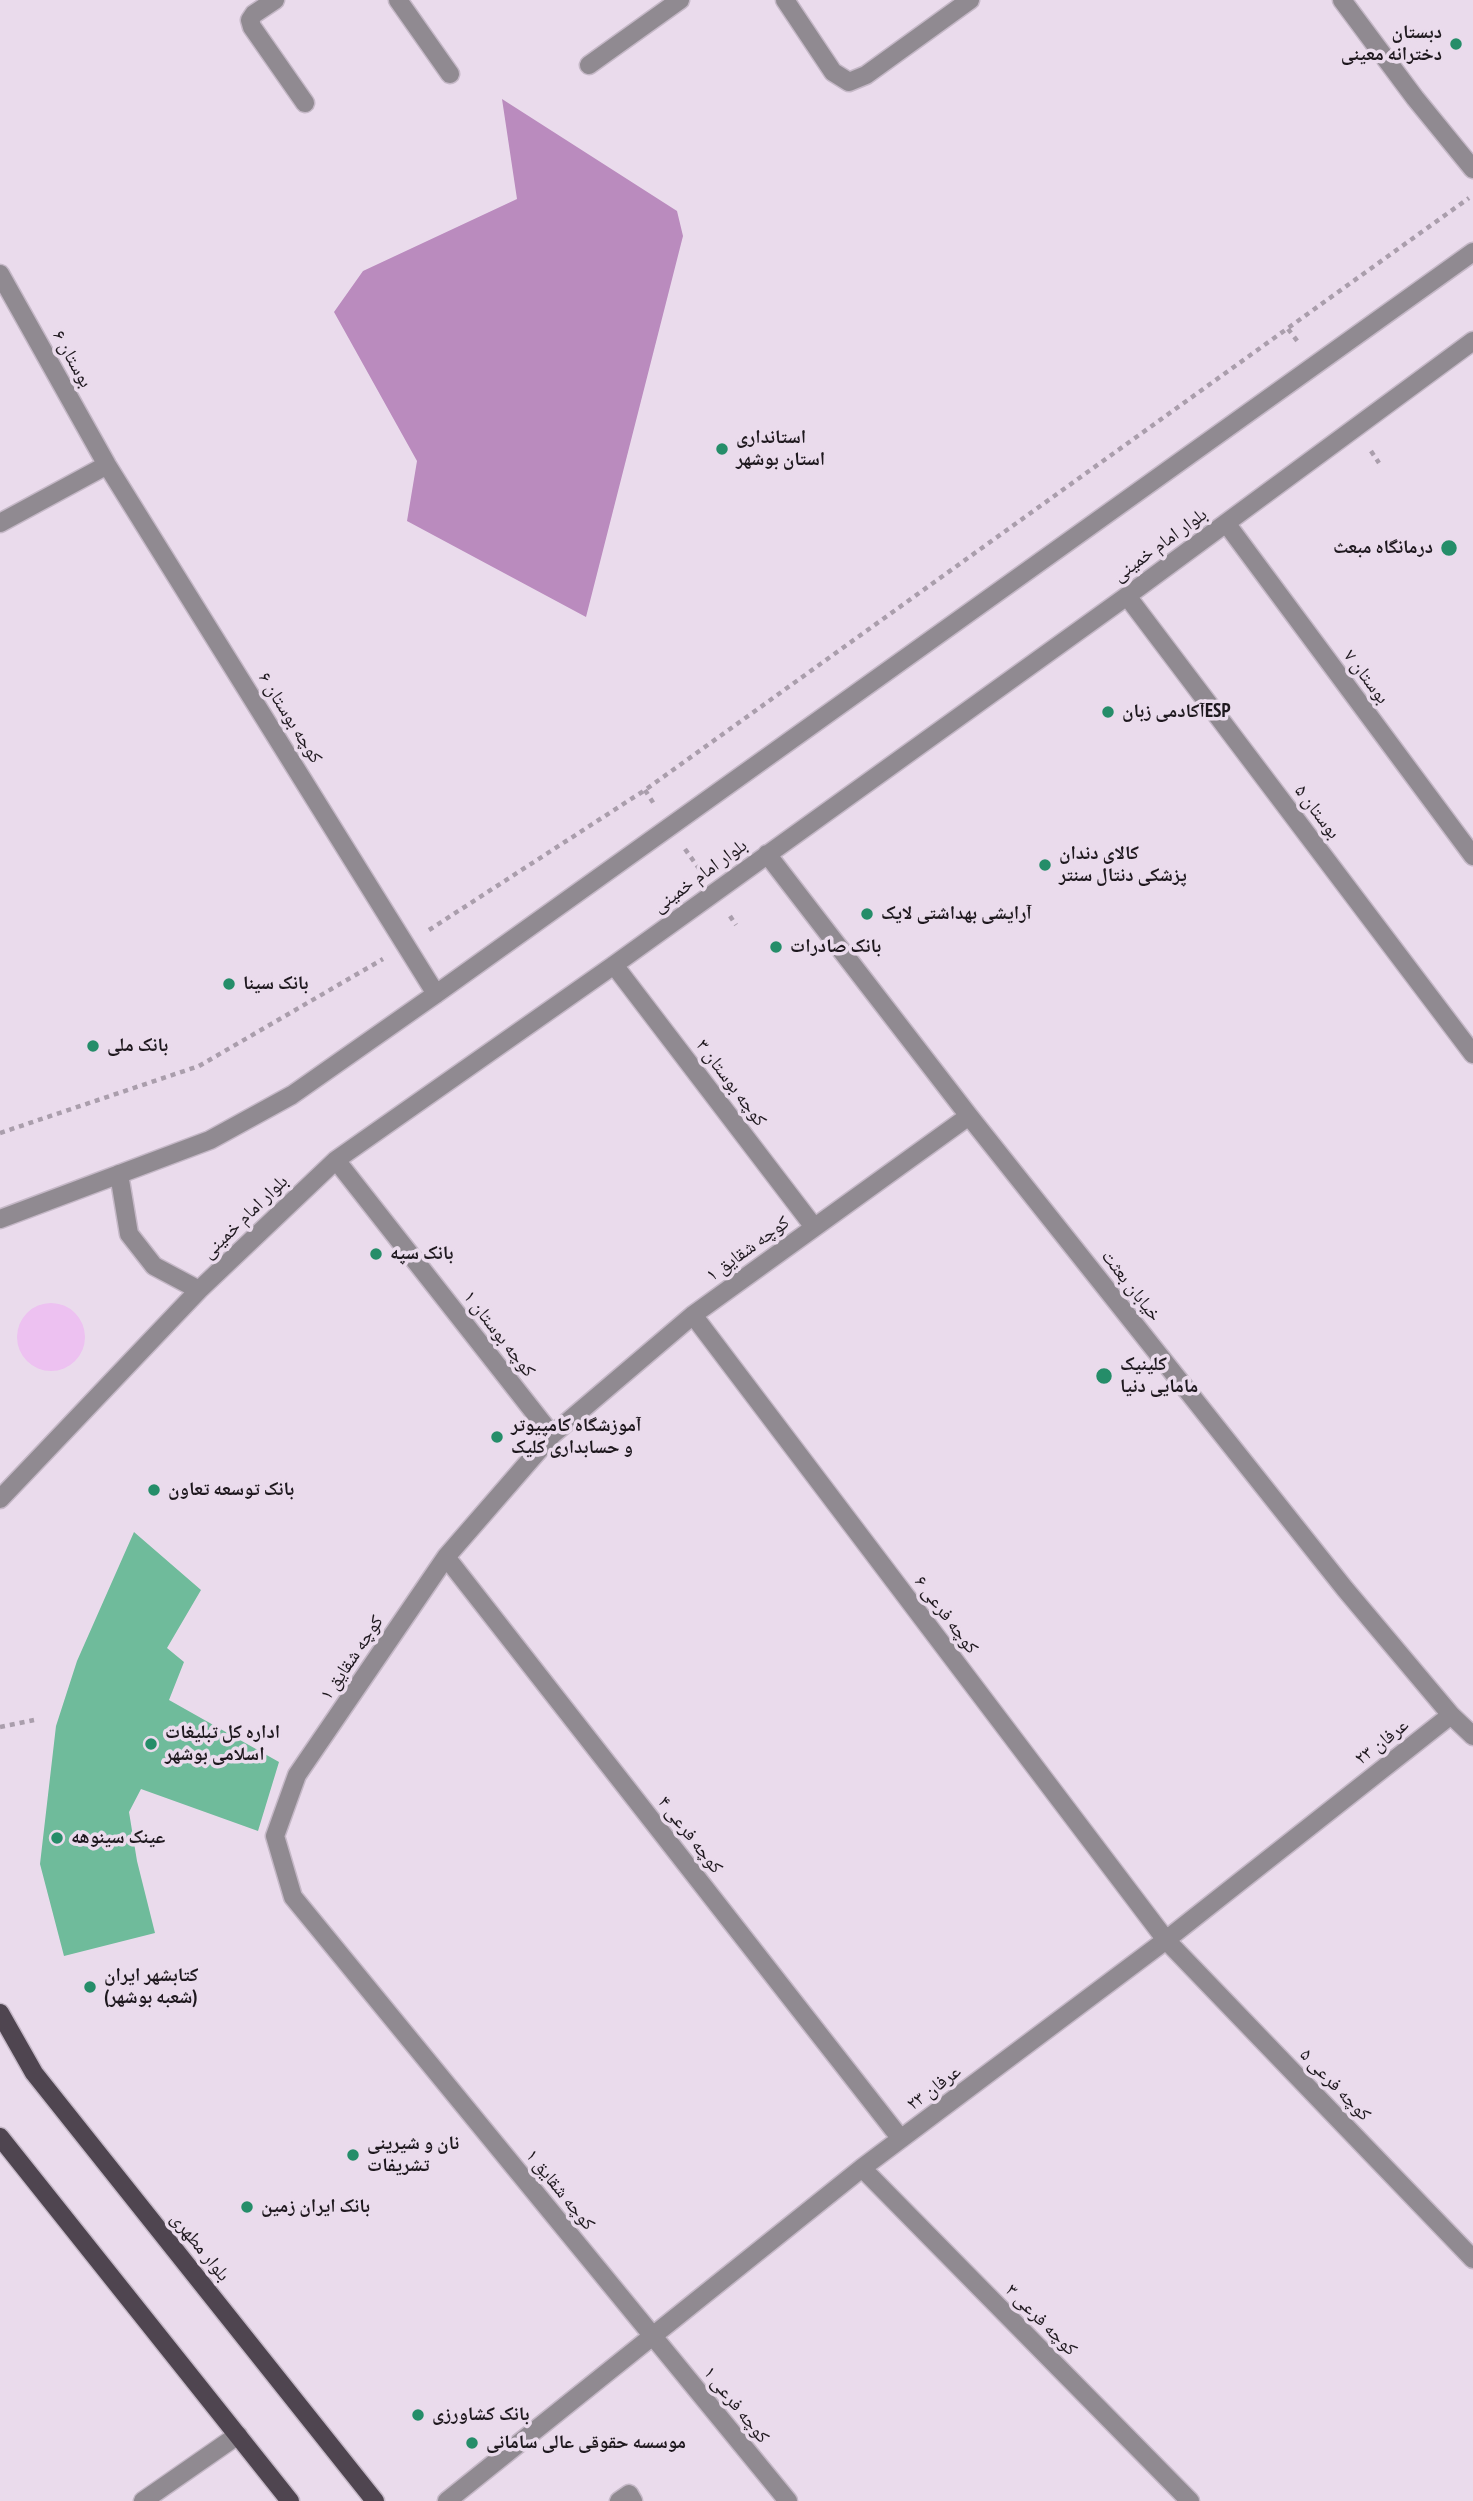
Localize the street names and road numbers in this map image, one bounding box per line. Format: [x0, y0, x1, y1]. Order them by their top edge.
street label: بوستان ۶ [47, 326, 97, 392]
street label: بلوار امام خمینی [1108, 503, 1212, 587]
street label: بوستان ۷ [1338, 645, 1394, 709]
street label: کوچه بوستان ۶ [253, 668, 327, 768]
street label: بوستان ۵ [1289, 780, 1345, 844]
street label: بلوار امام خمینی [648, 834, 752, 918]
street label: کوچه بوستان ۳ [691, 1035, 771, 1131]
street label: بلوار امام خمینی [197, 1170, 293, 1264]
street label: کوچه شقایق ۱ [702, 1211, 794, 1287]
street label: خیابان بعثت [1096, 1246, 1166, 1326]
street label: کوچه بوستان ۱ [458, 1286, 540, 1382]
street label: کوچه فرعی ۶ [909, 1571, 983, 1659]
street label: کوچه شقایق ۱ [315, 1611, 389, 1705]
street label: عرفان ۲۳ [1350, 1714, 1414, 1770]
street label: کوچه فرعی ۴ [653, 1792, 727, 1878]
street label: کوچه فرعی ۵ [1295, 2044, 1375, 2126]
street label: عرفان ۲۳ [902, 2060, 966, 2116]
street label: کوچه شقایق ۱ [520, 2145, 600, 2235]
street label: بلوار مطهری [165, 2208, 235, 2286]
street label: کوچه فرعی ۳ [1000, 2279, 1082, 2361]
street label: کوچه فرعی ۱ [698, 2362, 774, 2448]

